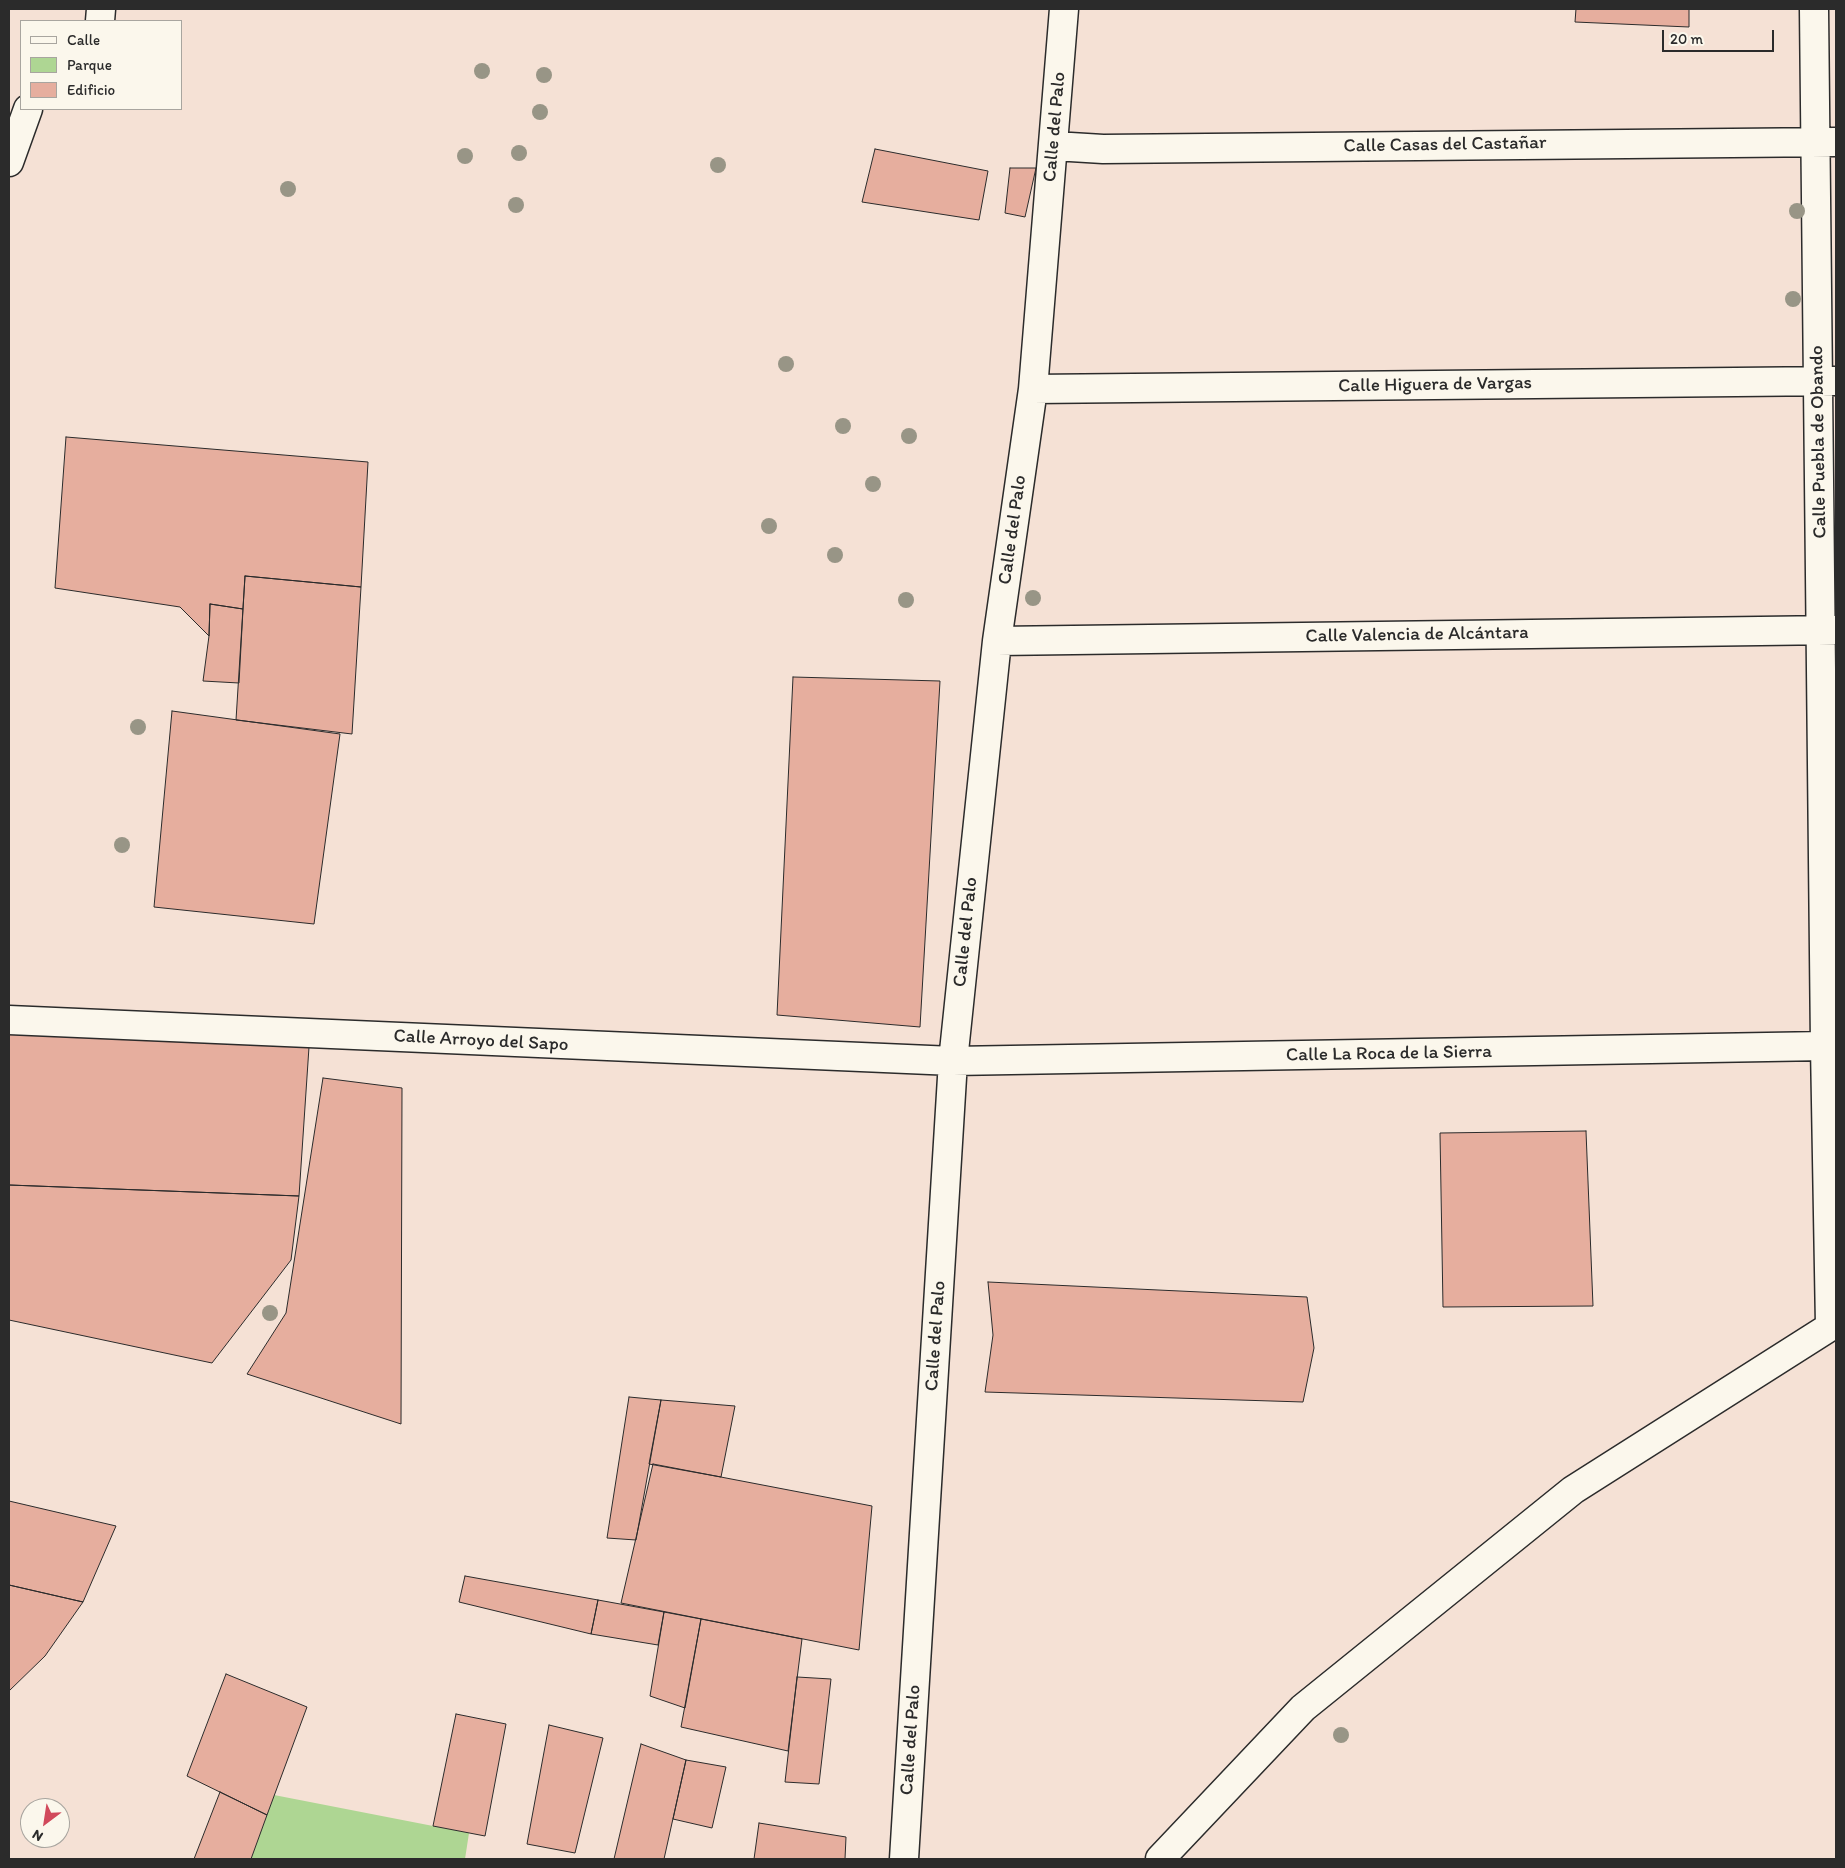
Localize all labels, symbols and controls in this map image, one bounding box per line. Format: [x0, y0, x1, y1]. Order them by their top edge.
legend [20, 20, 182, 110]
scale bar [1665, 20, 1778, 52]
text: 20 m [1670, 30, 1703, 48]
text: Calle [67, 31, 100, 49]
text: Parque [67, 56, 112, 74]
street label: Calle del Palo [1039, 71, 1071, 183]
text: Edificio [67, 81, 115, 99]
street label: Calle Casas del Castañar [1343, 132, 1547, 158]
street label: Calle Puebla de Obando [1806, 345, 1832, 539]
street label: Calle Higuera de Vargas [1338, 372, 1532, 398]
street label: Calle del Palo [994, 474, 1032, 586]
street label: Calle Valencia de Alcántara [1305, 622, 1529, 648]
street label: Calle del Palo [949, 876, 983, 988]
street label: Calle Arroyo del Sapo [393, 1025, 569, 1057]
street label: Calle La Roca de la Sierra [1286, 1041, 1492, 1067]
street label: Calle del Palo [921, 1280, 951, 1392]
street label: Calle del Palo [896, 1684, 926, 1796]
north arrow [20, 1798, 70, 1848]
text: N [29, 1826, 46, 1845]

